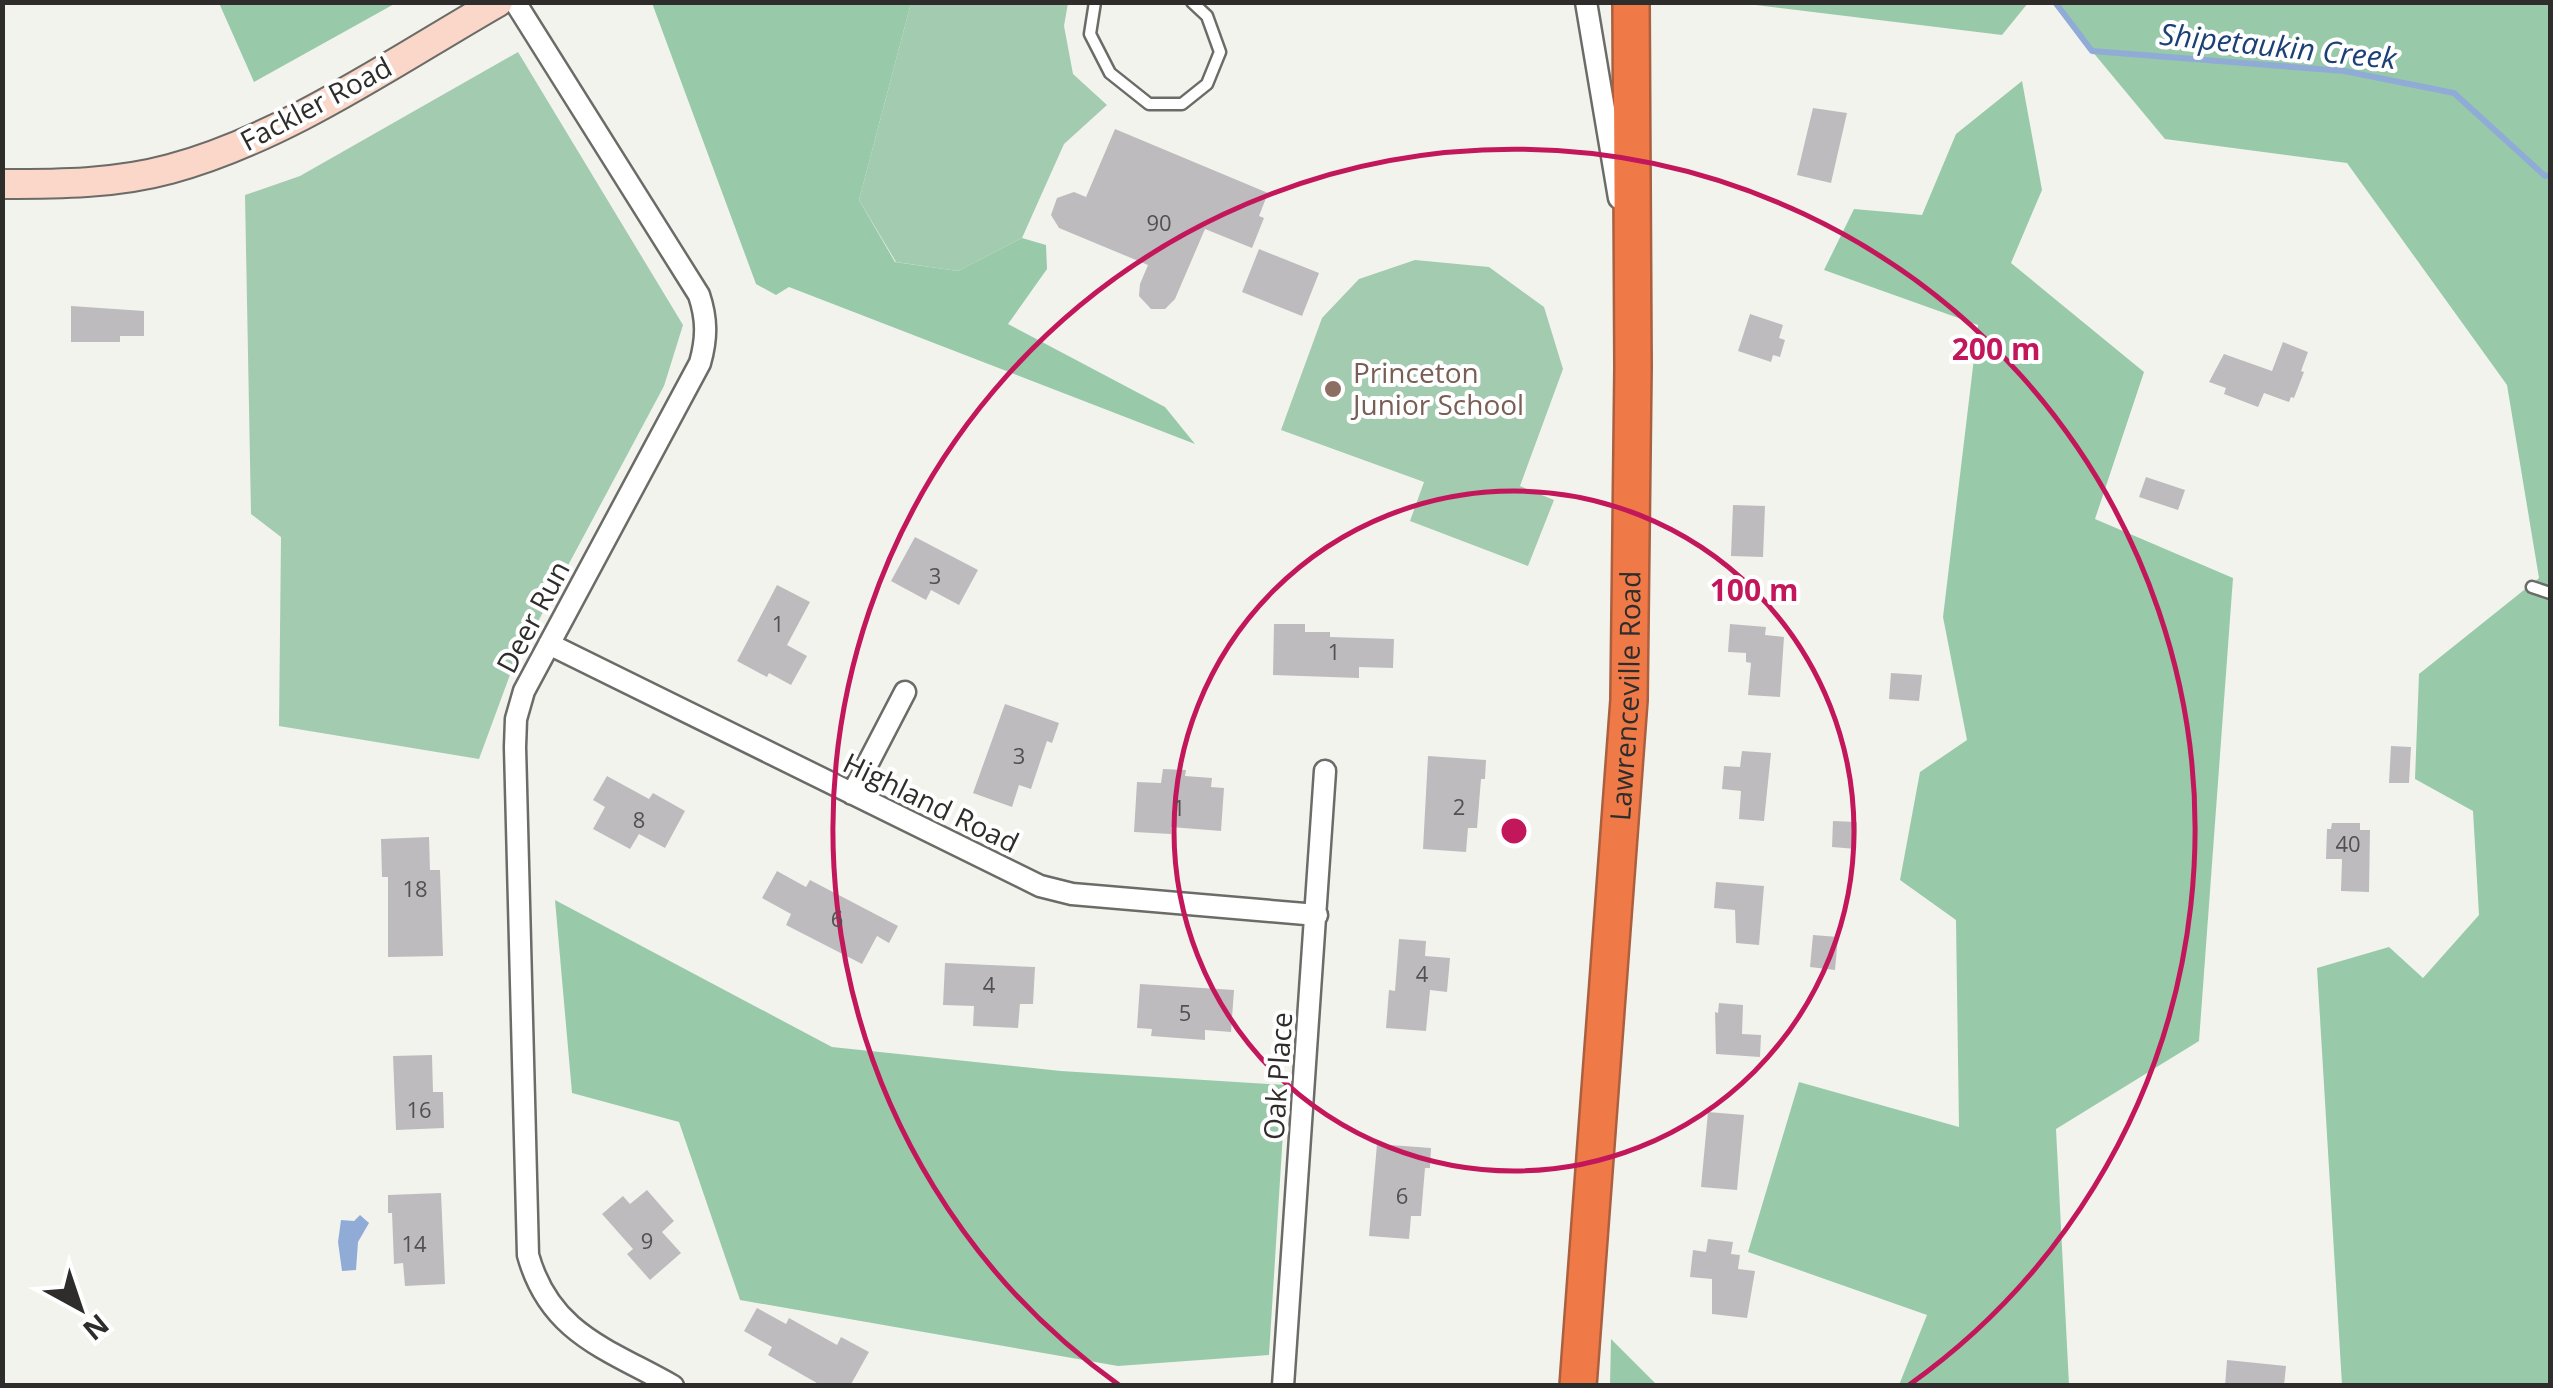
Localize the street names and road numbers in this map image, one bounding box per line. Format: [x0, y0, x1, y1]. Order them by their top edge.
street label: Fackler Road [233, 47, 398, 159]
street label: Deer Run [487, 554, 578, 679]
street label: Lawrenceville Road [1600, 570, 1649, 822]
street label: Highland Road [837, 743, 1026, 861]
street label: Oak Place [1254, 1011, 1300, 1141]

